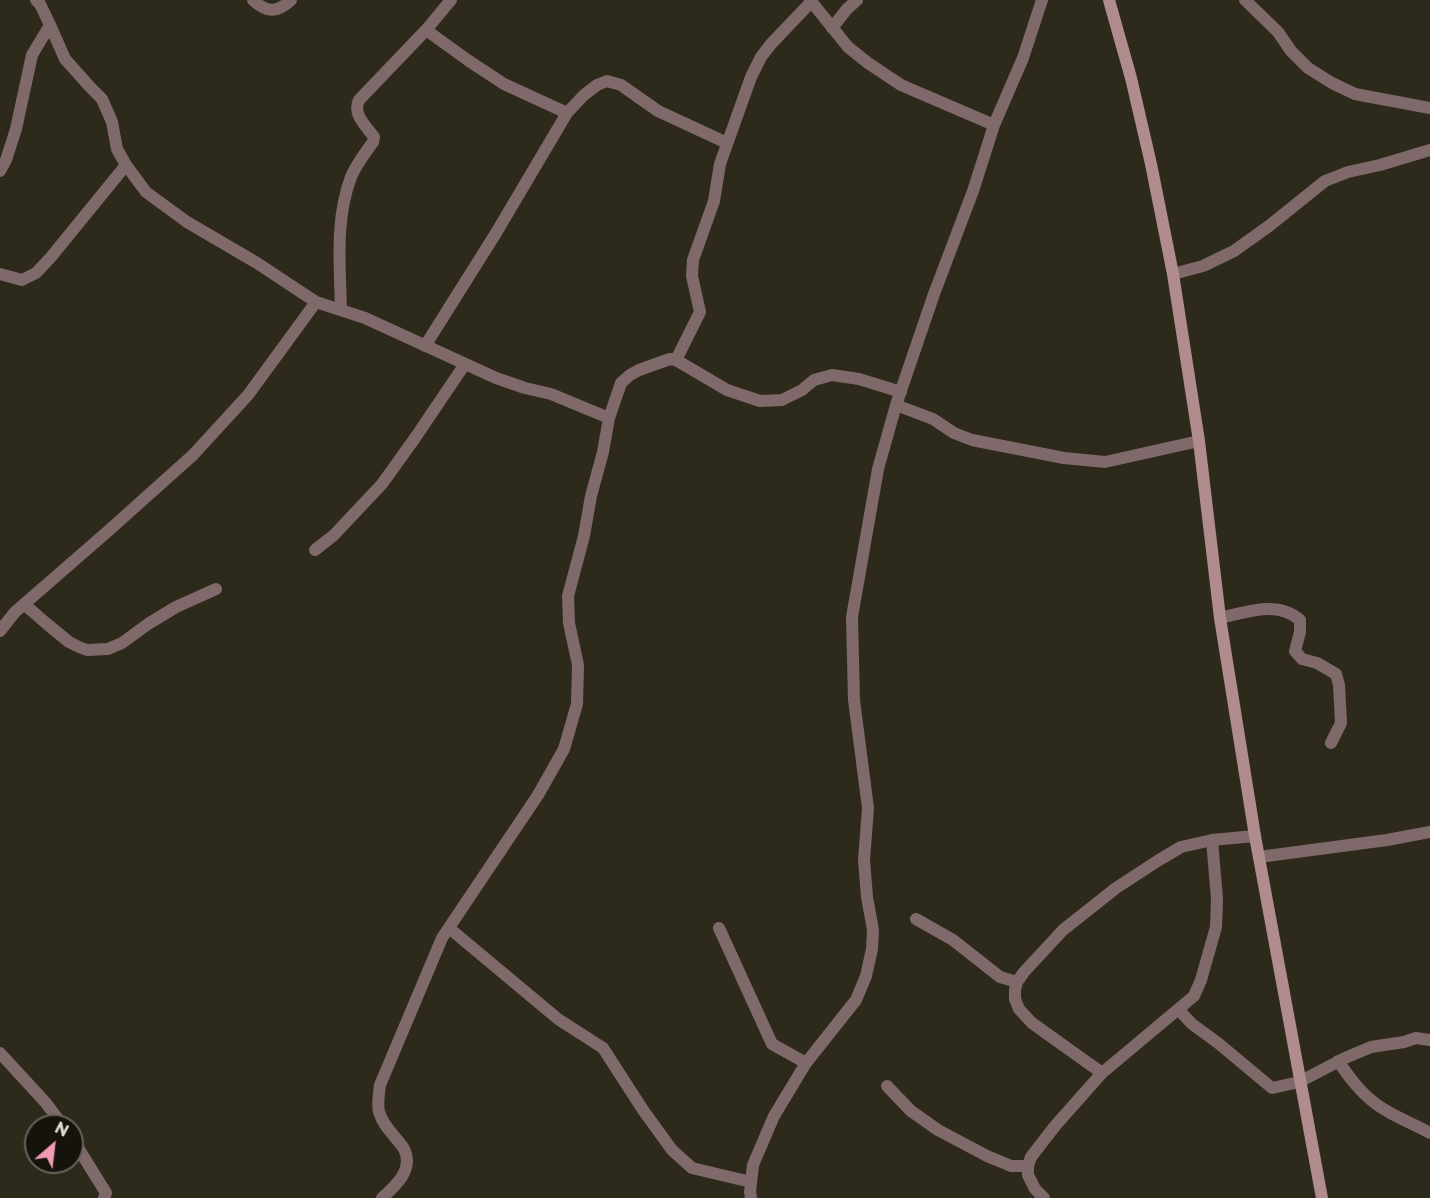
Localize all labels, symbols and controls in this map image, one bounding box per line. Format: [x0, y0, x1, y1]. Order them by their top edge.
north arrow [24, 1114, 84, 1174]
text: N [52, 1118, 72, 1141]

